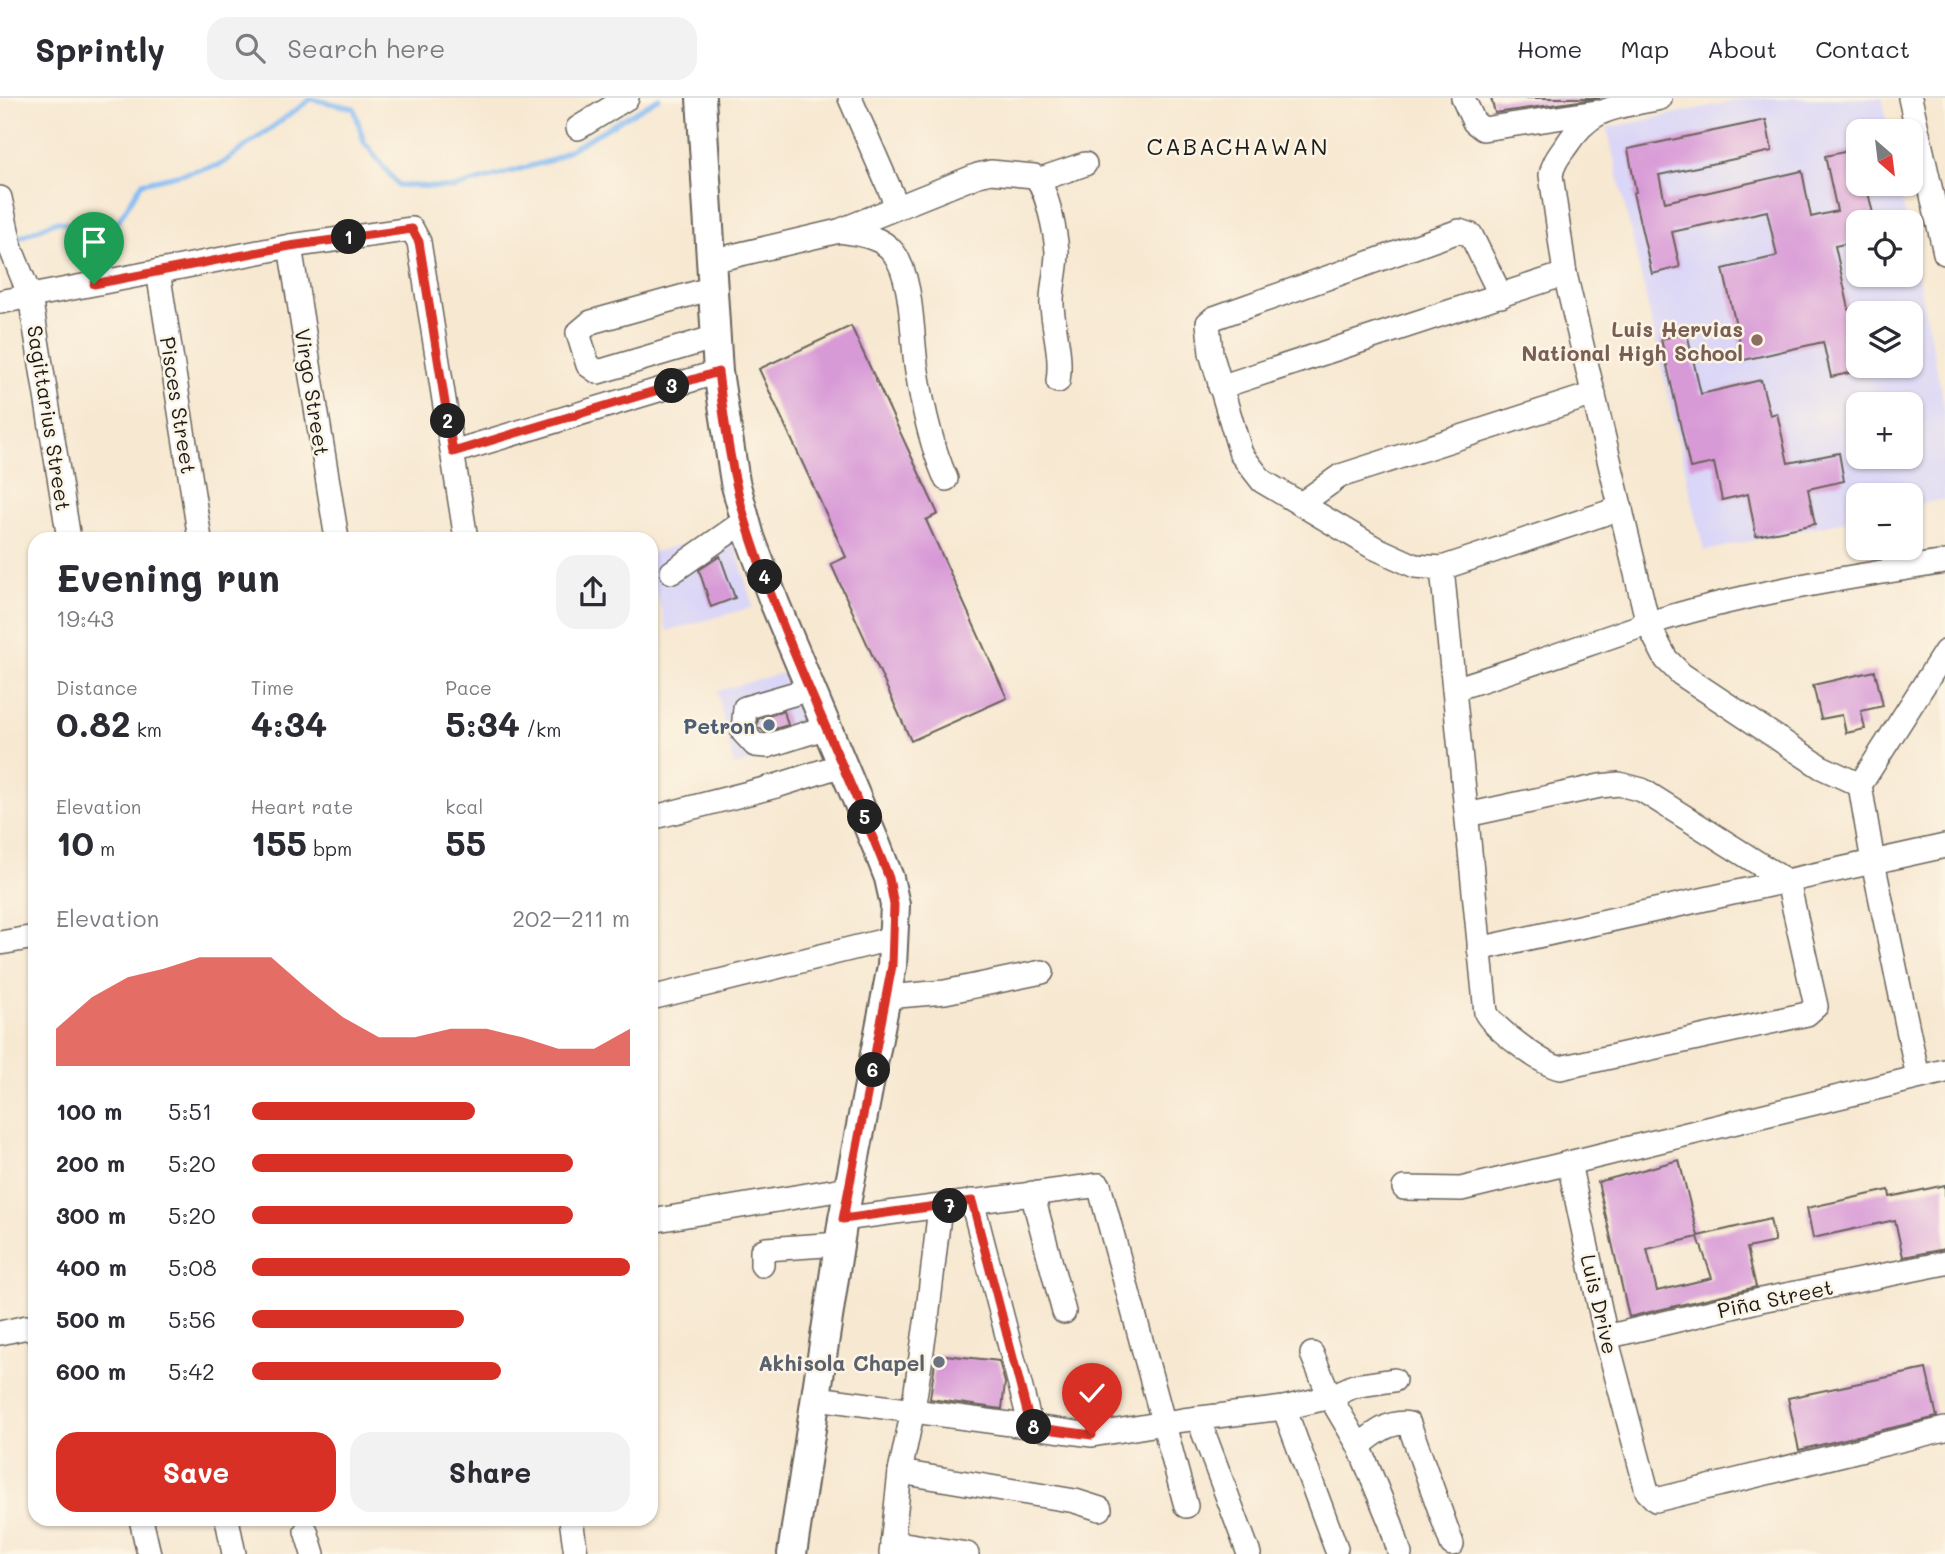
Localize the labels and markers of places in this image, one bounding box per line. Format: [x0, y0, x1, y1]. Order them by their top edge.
pin [64, 212, 124, 284]
pin: 1 [332, 220, 366, 254]
place label: Luis Hervias National High School [1521, 315, 1743, 366]
marker: Luis Hervias National High School [1749, 332, 1765, 348]
pin: 3 [654, 368, 690, 404]
pin: 2 [430, 404, 466, 438]
pin: 4 [748, 560, 782, 594]
place label: Petron [683, 712, 755, 739]
marker: Petron [761, 717, 777, 733]
pin: 5 [848, 800, 882, 834]
pin: 6 [856, 1052, 890, 1088]
pin: 7 [932, 1188, 968, 1224]
place label: Akhisola Chapel [758, 1349, 925, 1376]
marker: Akhisola Chapel [931, 1354, 947, 1370]
pin [1062, 1363, 1122, 1435]
pin: 8 [1016, 1410, 1052, 1444]

